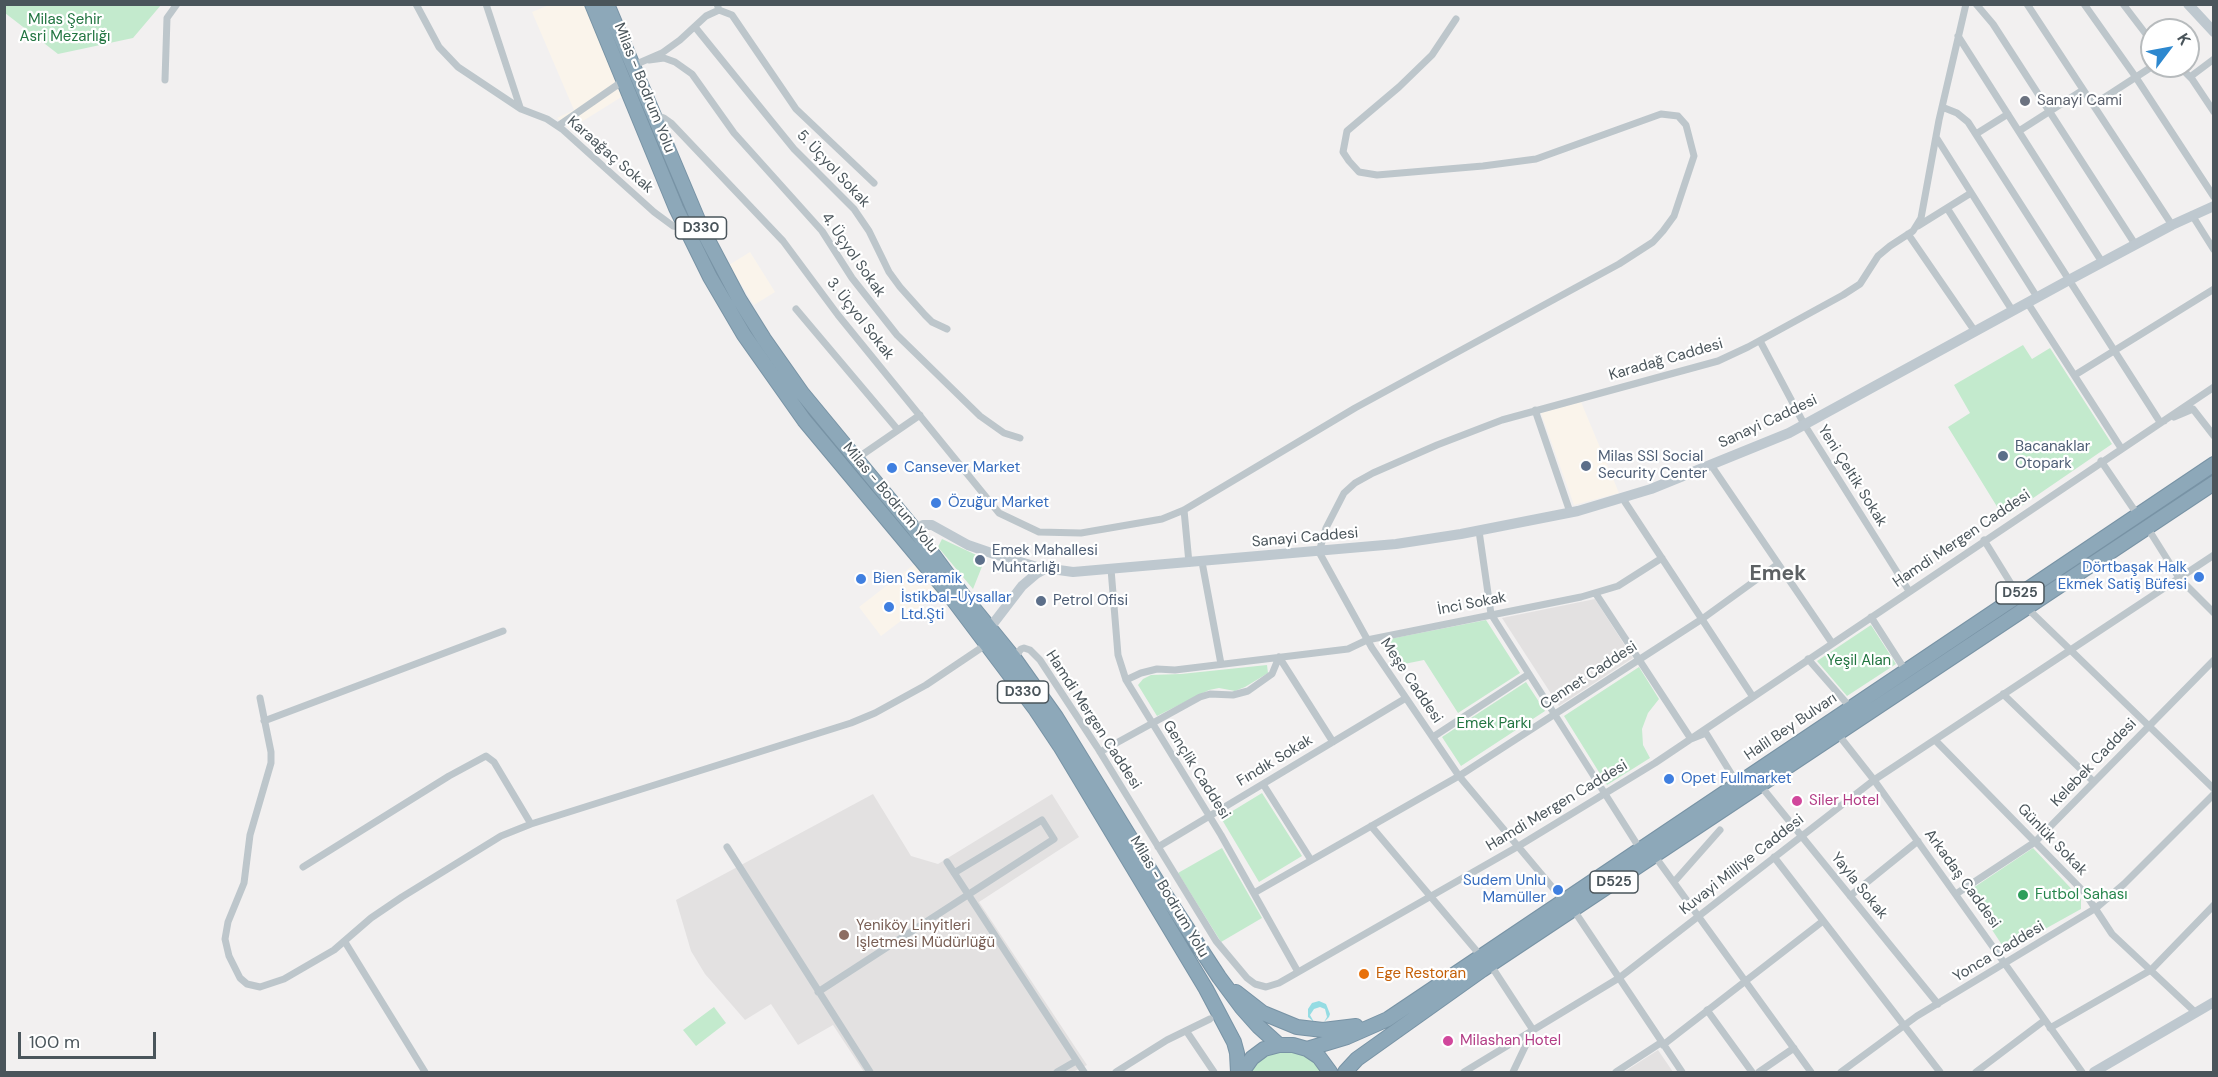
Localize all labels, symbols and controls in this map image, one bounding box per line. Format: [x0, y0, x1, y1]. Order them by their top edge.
park label: Milas Şehir Asri Mezarlığı [20, 11, 110, 46]
north arrow [2140, 18, 2200, 78]
street label: Milas - Bodrum Yolu [610, 20, 678, 156]
text: K [2172, 29, 2196, 49]
place label: Sanayi Cami [2037, 92, 2122, 110]
marker: Sanayi Cami [2018, 94, 2032, 108]
street label: Karaağaç Sokak [563, 113, 657, 197]
street label: 5. Üçyol Sokak [793, 127, 873, 211]
street label: 4. Üçyol Sokak [817, 209, 889, 301]
road number: D330 [676, 217, 726, 239]
street label: 3. Üçyol Sokak [822, 274, 898, 364]
street label: Karadağ Caddesi [1607, 335, 1725, 385]
street label: Sanayi Caddesi [1716, 391, 1820, 453]
street label: Yeni Çeltik Sokak [1813, 422, 1891, 530]
place label: Bacanaklar Otopark [2015, 438, 2090, 473]
street label: Milas - Bodrum Yolu [839, 439, 941, 557]
place label: Milas SSI Social Security Center [1598, 448, 1707, 483]
marker: Bacanaklar Otopark [1996, 449, 2010, 463]
place label: Cansever Market [904, 459, 1020, 477]
marker: Milas SSI Social Security Center [1579, 459, 1593, 473]
marker: Cansever Market [885, 461, 899, 475]
street label: Hamdi Mergen Caddesi [1890, 486, 2034, 592]
place label: Özuğur Market [948, 494, 1049, 512]
marker: Özuğur Market [929, 496, 943, 510]
street label: Sanayi Caddesi [1251, 524, 1359, 552]
place label: Emek Mahallesi Muhtarlığı [992, 542, 1098, 577]
marker: Emek Mahallesi Muhtarlığı [973, 553, 987, 567]
place label: Dörtbaşak Halk Ekmek Satiş Büfesi [2058, 559, 2187, 594]
district label: Emek [1750, 561, 1806, 587]
place label: Bien Seramik [873, 570, 962, 588]
marker: Dörtbaşak Halk Ekmek Satiş Büfesi [2192, 570, 2206, 584]
marker: Bien Seramik [854, 572, 868, 586]
road number: D525 [1996, 582, 2044, 604]
place label: İstikbal-Uysallar Ltd.Şti [901, 589, 1012, 624]
street label: İnci Sokak [1436, 589, 1508, 619]
place label: Petrol Ofisi [1053, 592, 1128, 610]
marker: Petrol Ofisi [1034, 594, 1048, 608]
marker: İstikbal-Uysallar Ltd.Şti [882, 600, 896, 614]
street label: Meşe Caddesi [1376, 635, 1446, 727]
street label: Cennet Caddesi [1537, 638, 1641, 714]
street label: Hamdi Mergen Caddesi [1041, 647, 1145, 793]
park label: Yeşil Alan [1827, 652, 1891, 670]
road number: D330 [998, 681, 1048, 703]
street label: Halil Bey Bulvarı [1741, 689, 1841, 765]
park label: Emek Parkı [1457, 715, 1531, 733]
street label: Kelebek Caddesi [2047, 715, 2141, 811]
street label: Gençlik Caddesi [1158, 717, 1234, 823]
street label: Fındık Sokak [1234, 731, 1316, 791]
street label: Hamdi Mergen Caddesi [1483, 757, 1631, 855]
place label: Opet Fullmarket [1681, 770, 1792, 788]
marker: Opet Fullmarket [1662, 772, 1676, 786]
place label: Siler Hotel [1809, 792, 1879, 810]
marker: Siler Hotel [1790, 794, 1804, 808]
street label: Günlük Sokak [2013, 800, 2091, 880]
street label: Kuvayi Milliye Caddesi [1676, 811, 1808, 919]
street label: Arkadaş Caddesi [1920, 826, 2004, 932]
street label: Milas - Bodrum Yolu [1126, 833, 1212, 961]
street label: Yayla Sokak [1827, 849, 1891, 923]
road number: D525 [1590, 871, 1638, 893]
place label: Sudem Unlu Mamüller [1463, 872, 1546, 907]
marker: Sudem Unlu Mamüller [1551, 883, 1565, 897]
place label: Futbol Sahası [2035, 886, 2128, 904]
marker: Futbol Sahası [2016, 888, 2030, 902]
place label: Yeniköy Linyitleri Işletmesi Müdürlüğü [856, 917, 995, 952]
street label: Yonca Caddesi [1950, 918, 2048, 986]
marker: Yeniköy Linyitleri Işletmesi Müdürlüğü [837, 928, 851, 942]
place label: Ege Restoran [1376, 965, 1466, 983]
marker: Ege Restoran [1357, 967, 1371, 981]
scale bar [21, 1020, 159, 1058]
text: 100 m [29, 1030, 80, 1054]
place label: Milashan Hotel [1460, 1032, 1561, 1050]
marker: Milashan Hotel [1441, 1034, 1455, 1048]

